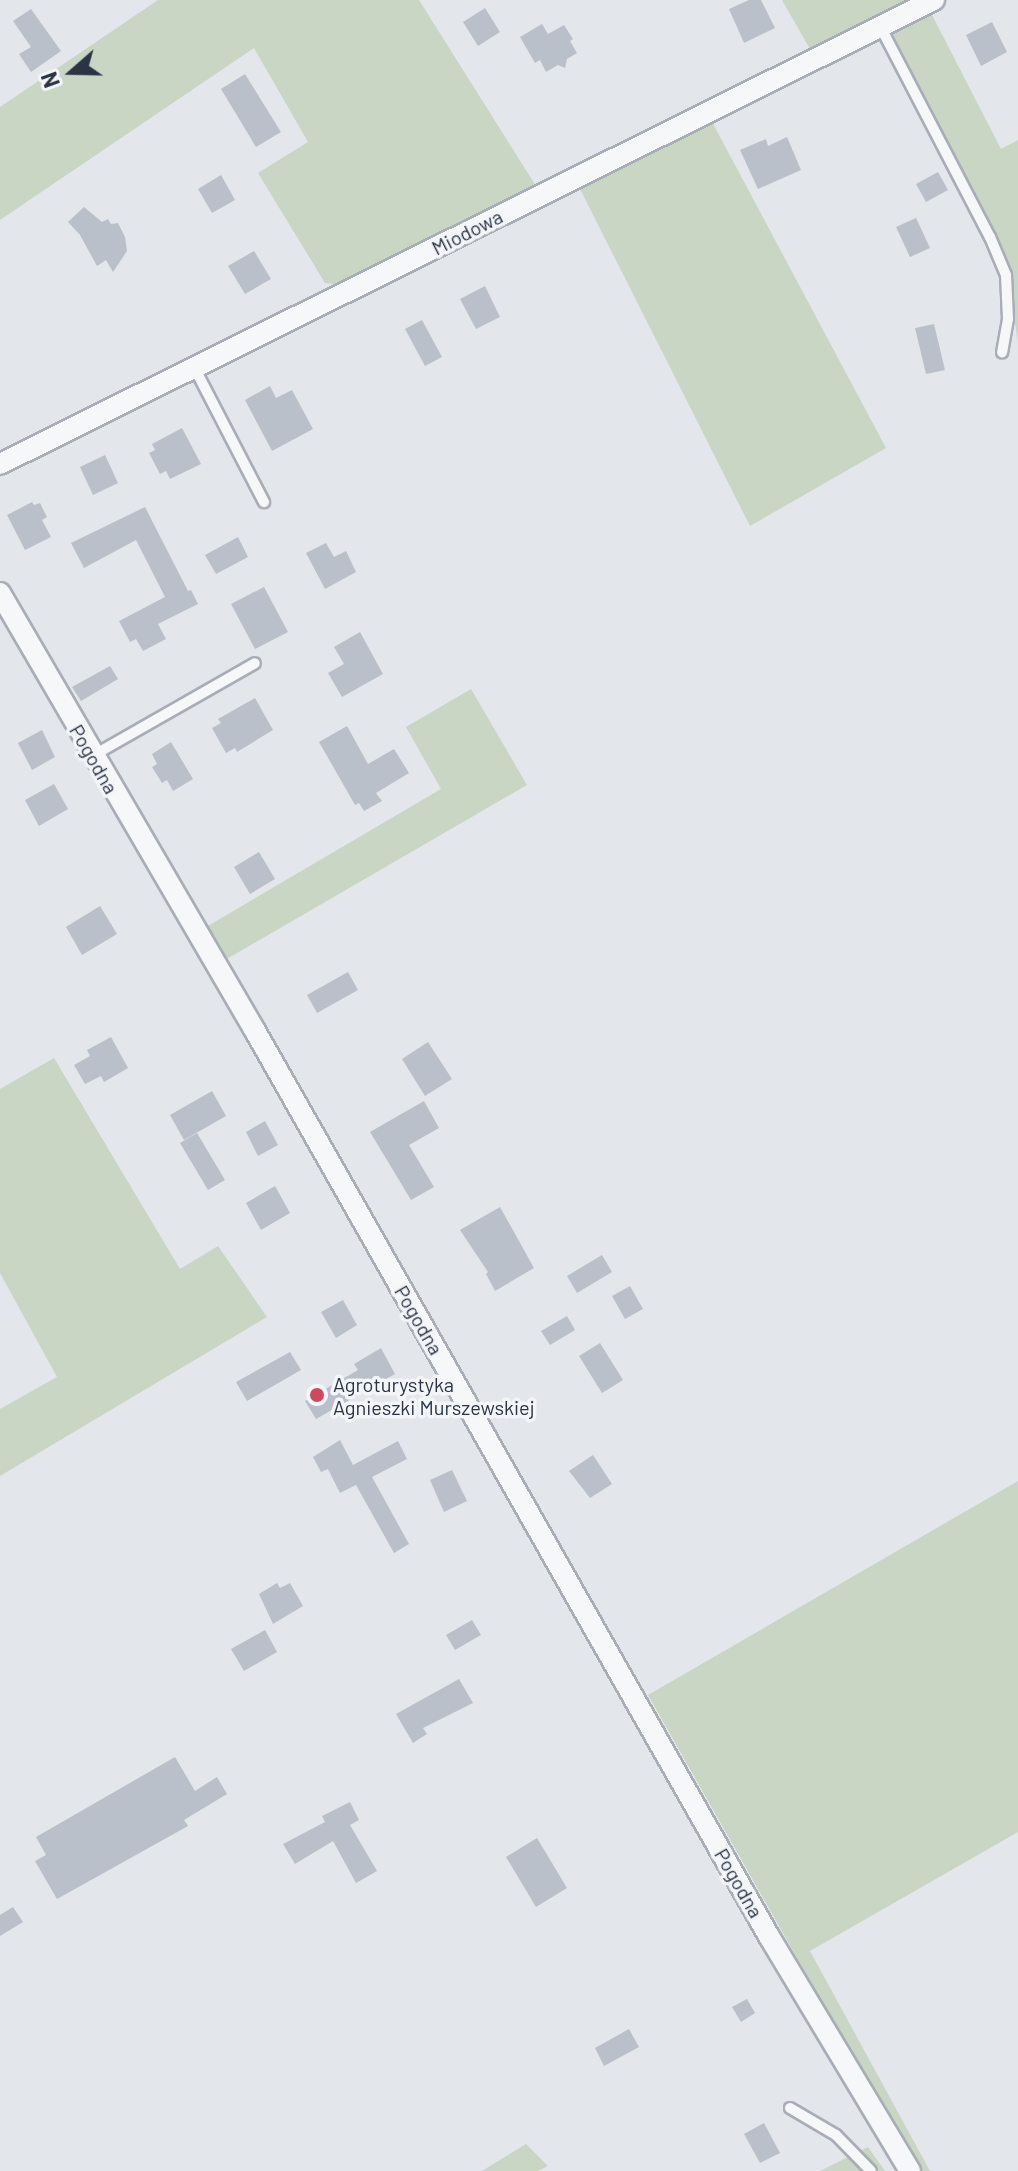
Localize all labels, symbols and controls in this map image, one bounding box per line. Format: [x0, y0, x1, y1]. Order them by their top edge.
north arrow [32, 32, 112, 112]
text: N [35, 69, 64, 92]
street label: Miodowa [428, 204, 506, 260]
street label: Pogodna [65, 720, 123, 798]
street label: Pogodna [390, 1281, 448, 1359]
place label: Agroturystyka Agnieszki Murszewskiej [333, 1372, 535, 1419]
marker: Agroturystyka Agnieszki Murszewskiej [308, 1386, 326, 1404]
street label: Pogodna [710, 1844, 768, 1922]

